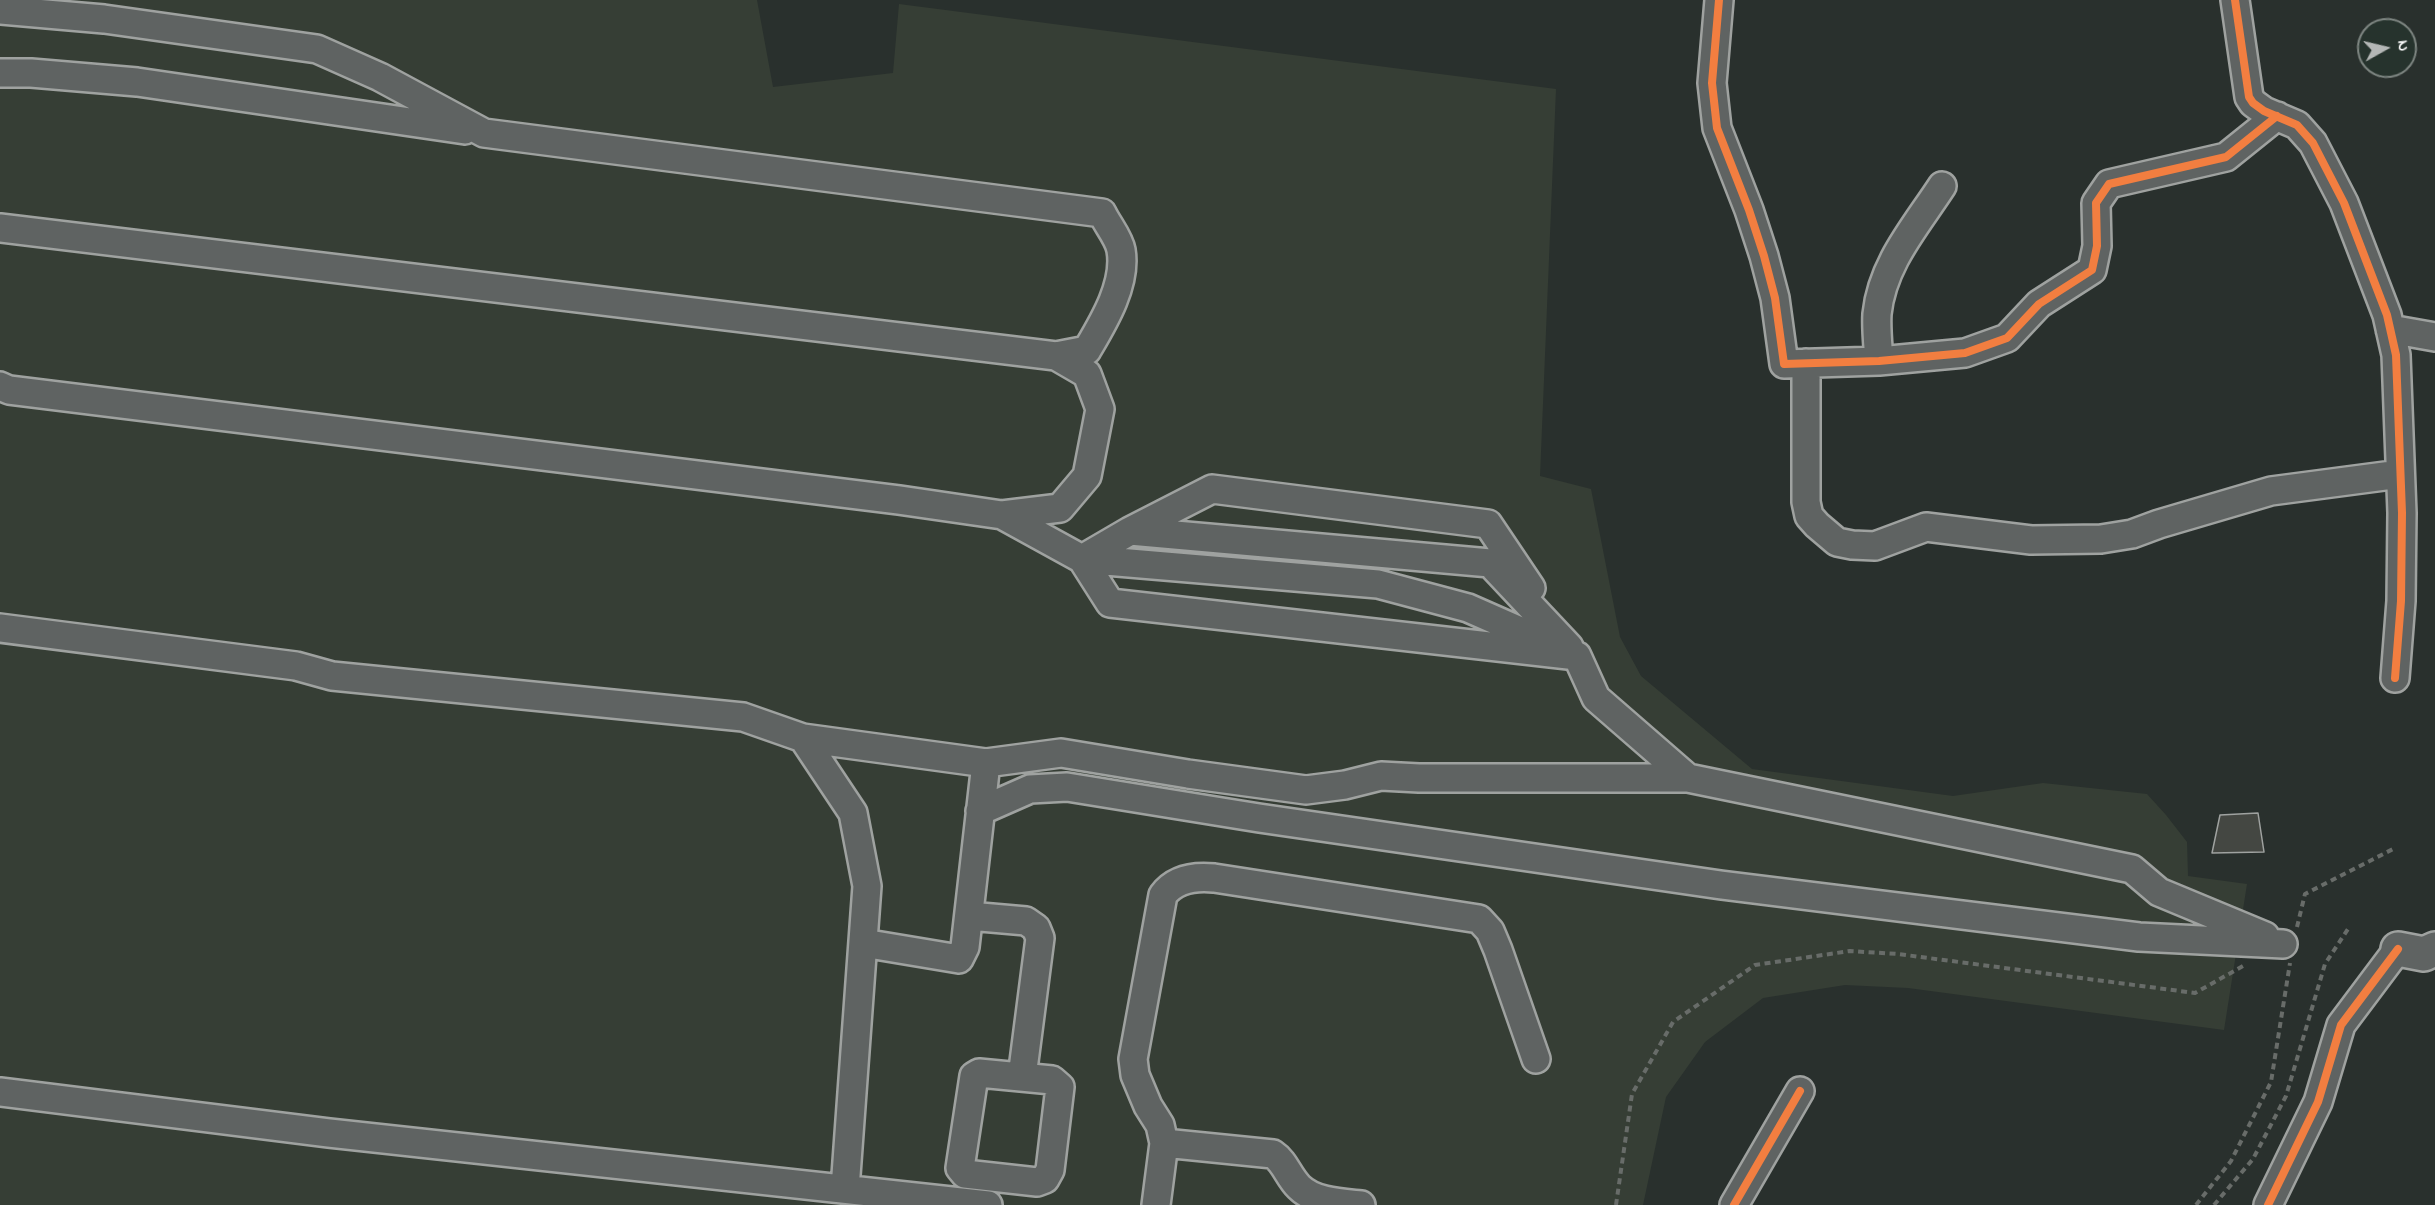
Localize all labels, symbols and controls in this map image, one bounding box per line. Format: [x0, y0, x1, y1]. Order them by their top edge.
north arrow [2357, 18, 2417, 78]
text: N [2390, 39, 2415, 53]

